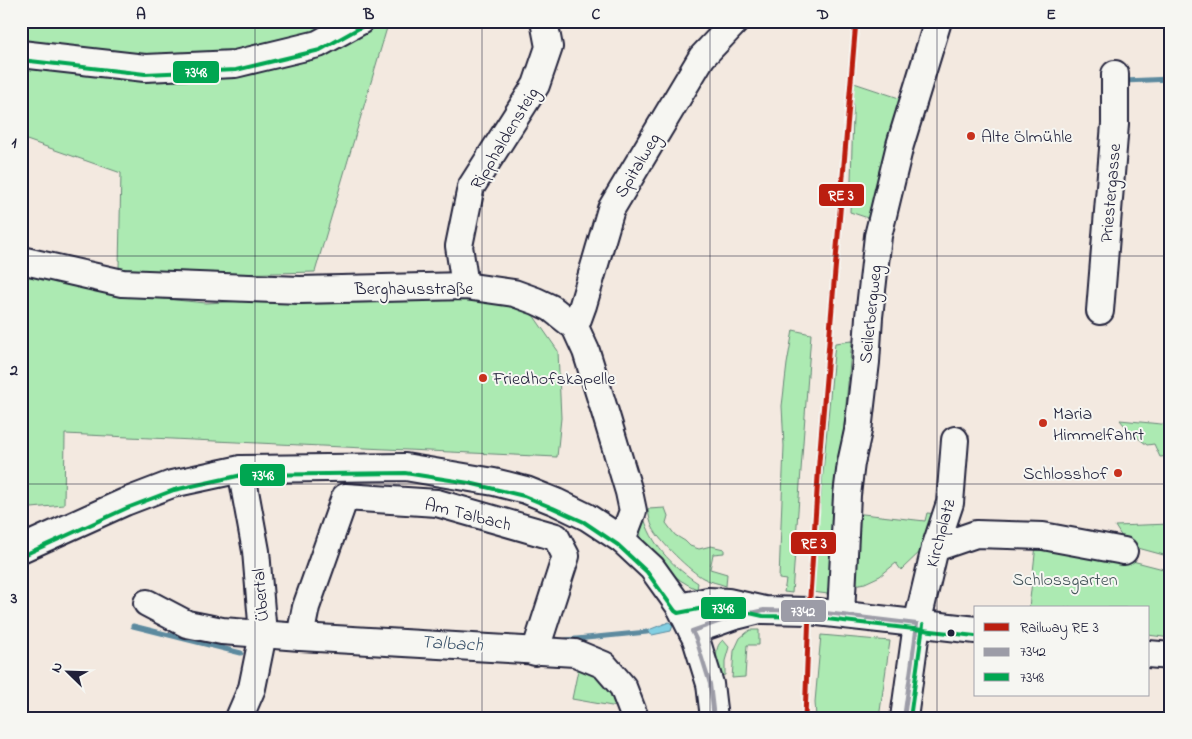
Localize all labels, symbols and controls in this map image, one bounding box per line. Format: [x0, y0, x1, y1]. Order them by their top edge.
text: A [136, 3, 146, 27]
text: B [363, 3, 375, 27]
text: C [592, 3, 601, 27]
text: D [816, 3, 829, 27]
text: E [1046, 3, 1056, 27]
line badge: 7348 [172, 60, 220, 84]
text: 7348 [185, 63, 208, 84]
street label: Ripphaldensteig [465, 83, 547, 196]
place label: Alte Ölmühle [981, 125, 1073, 151]
street label: Spitalweg [609, 129, 669, 204]
marker: Alte Ölmühle [965, 130, 977, 142]
text: 1 [11, 131, 17, 155]
street label: Priestergasse [1095, 142, 1130, 244]
line badge: RE 3 [818, 183, 865, 207]
text: RE 3 [827, 186, 854, 207]
street label: Seilerbergweg [854, 264, 891, 365]
street label: Berghausstraße [354, 277, 474, 304]
text: 2 [9, 359, 18, 383]
place label: Friedhofskapelle [492, 367, 616, 393]
marker: Friedhofskapelle [477, 372, 489, 384]
place label: Maria Himmelfahrt [1053, 402, 1144, 449]
marker: Maria Himmelfahrt [1037, 417, 1049, 429]
place label: Schlosshof [1023, 462, 1109, 488]
line badge: 7348 [239, 463, 286, 487]
text: 7348 [252, 466, 275, 487]
marker: Schlosshof [1112, 467, 1124, 479]
street label: Am Talbach [421, 493, 514, 539]
street label: Kirchplatz [920, 496, 964, 571]
line badge: RE 3 [790, 531, 837, 555]
text: RE 3 [800, 534, 827, 555]
street label: Übertal [247, 567, 277, 623]
park label: Schlossgarten [1012, 568, 1118, 595]
text: 3 [10, 587, 18, 611]
line badge: 7348 [700, 596, 747, 620]
text: 7348 [712, 599, 735, 620]
line badge: 7342 [780, 599, 827, 623]
text: 7342 [791, 602, 815, 623]
legend [974, 606, 1150, 696]
text: Railway RE 3 [1020, 617, 1099, 640]
unlabelled marker [946, 628, 956, 638]
water label: Talbach [420, 629, 485, 660]
text: 7342 [1020, 641, 1047, 663]
north arrow [42, 646, 92, 696]
text: N [46, 659, 69, 676]
text: 7348 [1020, 667, 1045, 689]

